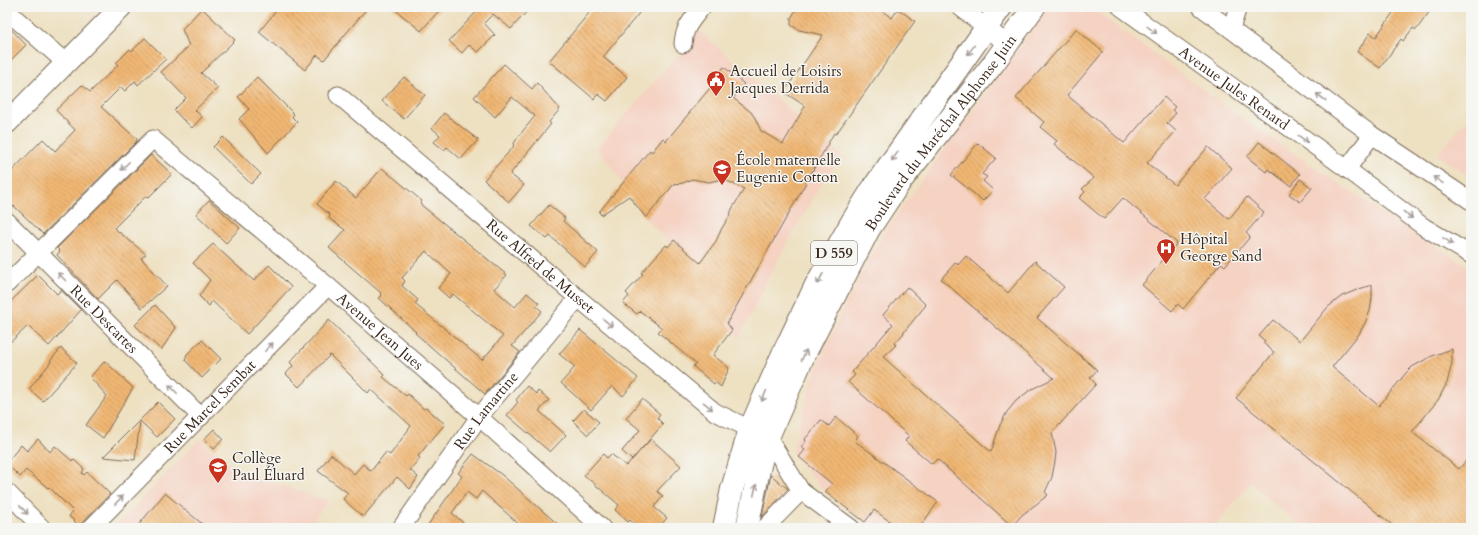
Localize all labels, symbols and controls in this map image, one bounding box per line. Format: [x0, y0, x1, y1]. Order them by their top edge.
one-way arrow [1147, 26, 1158, 34]
street label: Boulevard du Maréchal Alphonse Juin [861, 30, 1021, 235]
street label: Avenue Jules Renard [1175, 42, 1293, 134]
one-way arrow [967, 45, 975, 56]
place label: Accueil de Loisirs Jacques Derrida [728, 61, 841, 98]
public building icon: Accueil de Loisirs Jacques Derrida [705, 69, 727, 97]
one-way arrow [1316, 92, 1327, 101]
one-way arrow [1298, 135, 1309, 143]
place label: École maternelle Eugenie Cotton [736, 150, 841, 187]
one-way arrow [891, 151, 900, 162]
school or university icon: École maternelle Eugenie Cotton [711, 158, 733, 186]
one-way arrow [120, 162, 130, 171]
one-way arrow [1433, 176, 1444, 184]
one-way arrow [1403, 211, 1414, 219]
street label: Rue Alfred de Musset [482, 215, 599, 318]
place label: Hôpital George Sand [1180, 229, 1262, 266]
hospital icon: Hôpital George Sand [1155, 237, 1177, 265]
one-way arrow [1442, 237, 1453, 245]
road number: D 559 [811, 241, 857, 265]
one-way arrow [57, 272, 67, 282]
one-way arrow [815, 273, 823, 285]
street label: Rue Descartes [66, 280, 142, 358]
street label: Avenue Jean Jues [332, 288, 428, 374]
one-way arrow [602, 319, 613, 328]
one-way arrow [264, 342, 273, 352]
one-way arrow [801, 349, 808, 361]
street label: Rue Marcel Sembat [160, 355, 260, 458]
street label: Rue Lamartine [449, 367, 523, 454]
one-way arrow [168, 384, 178, 394]
one-way arrow [760, 390, 767, 402]
one-way arrow [702, 402, 713, 411]
place label: Collège Paul Éluard [232, 448, 305, 485]
school or university icon: Collège Paul Éluard [207, 456, 229, 484]
one-way arrow [752, 484, 760, 497]
one-way arrow [114, 495, 124, 505]
one-way arrow [20, 505, 29, 515]

